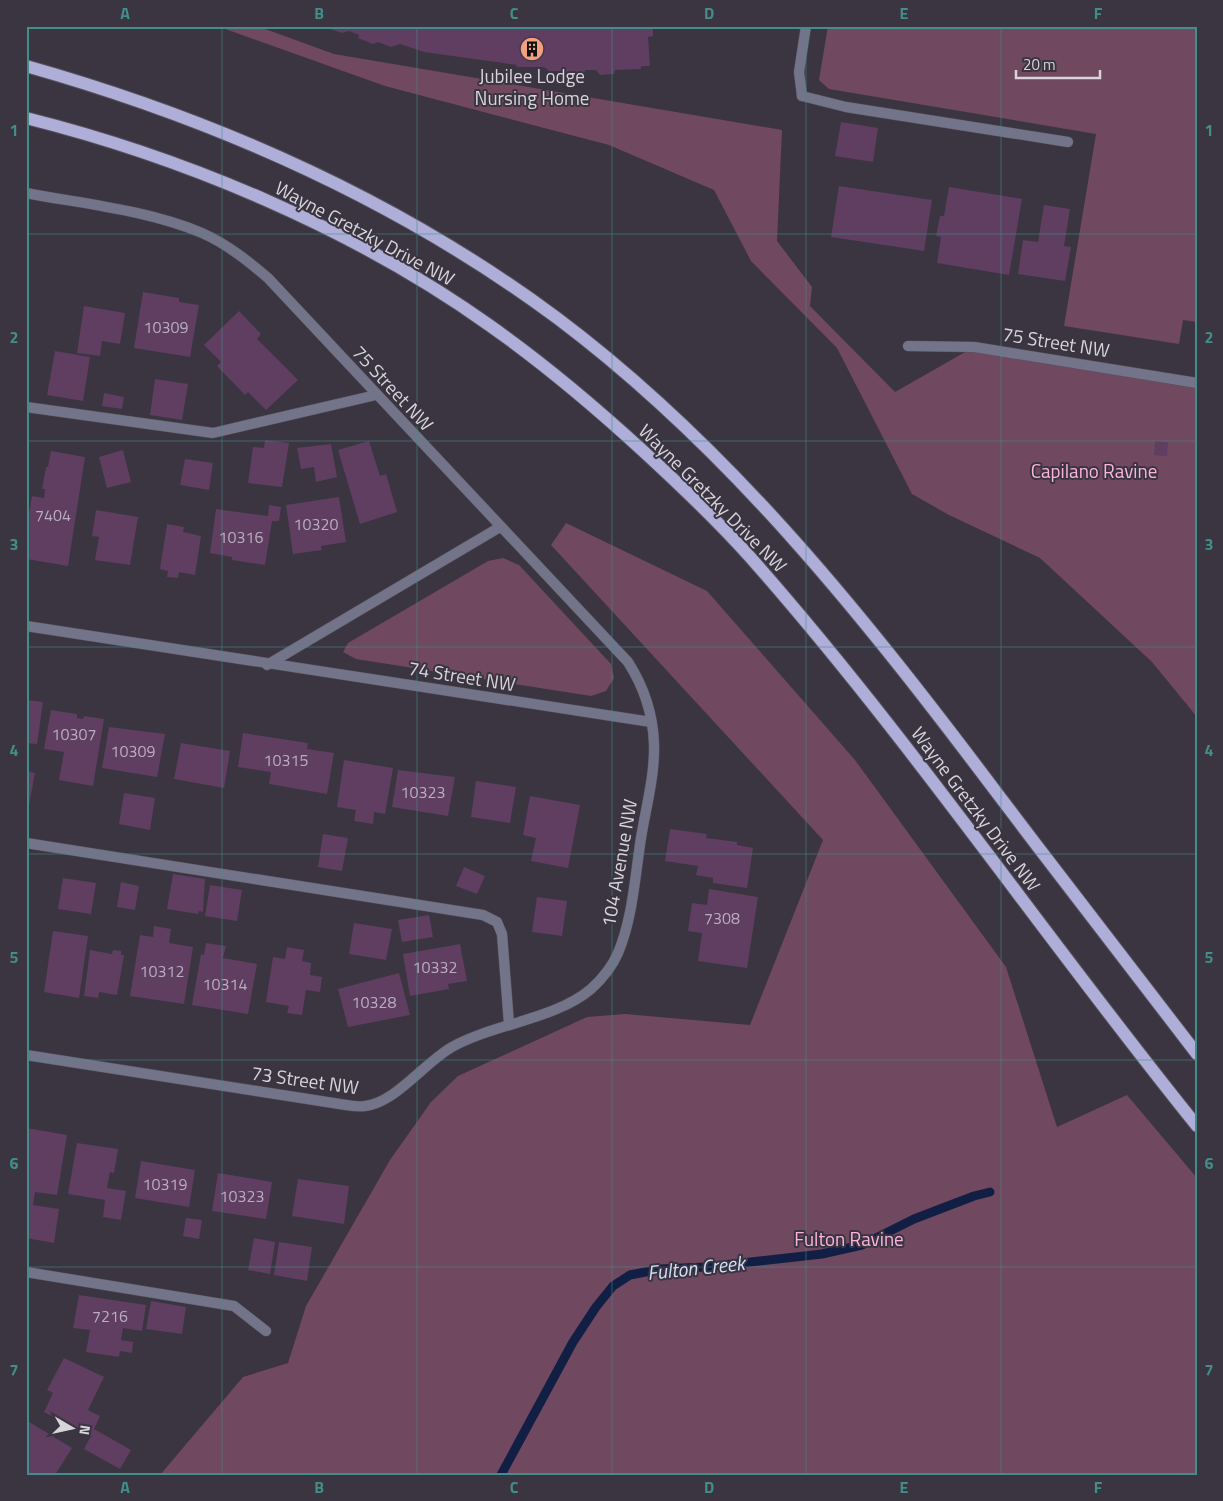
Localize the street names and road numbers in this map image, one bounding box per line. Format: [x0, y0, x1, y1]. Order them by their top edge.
street label: Wayne Gretzky Drive NW [270, 173, 460, 292]
street label: 75 Street NW [1000, 319, 1112, 364]
street label: 75 Street NW [346, 338, 441, 437]
street label: Wayne Gretzky Drive NW [632, 417, 794, 579]
street label: 74 Street NW [406, 653, 518, 698]
street label: Wayne Gretzky Drive NW [905, 720, 1048, 897]
street label: 104 Avenue NW [593, 797, 644, 929]
street label: 73 Street NW [249, 1058, 361, 1101]

